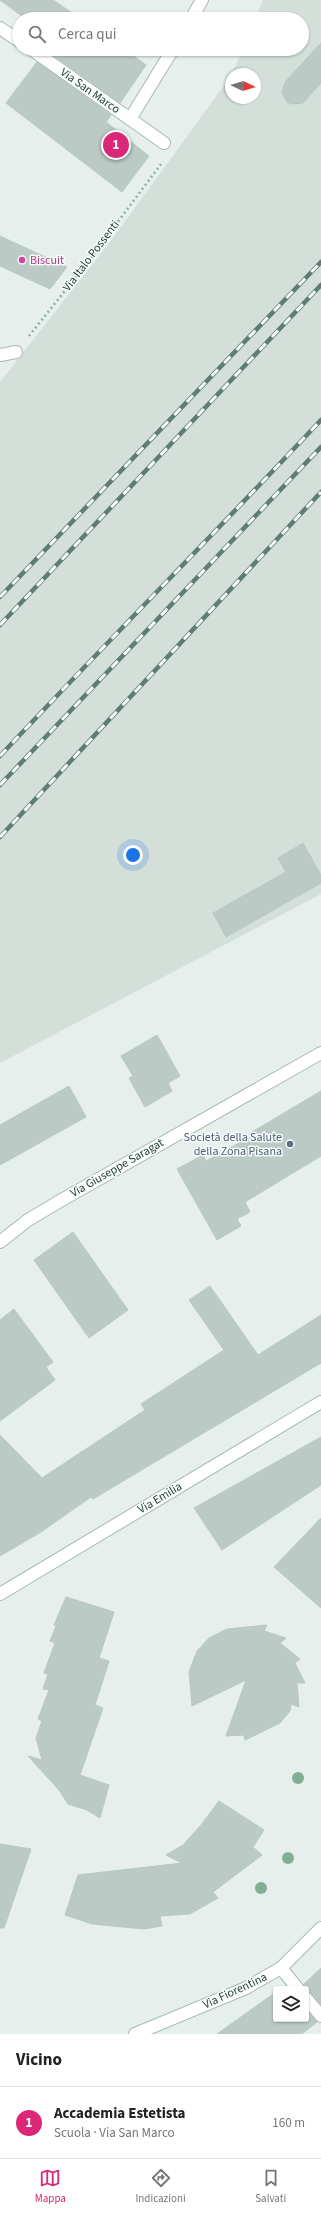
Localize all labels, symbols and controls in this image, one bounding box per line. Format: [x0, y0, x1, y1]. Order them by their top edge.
search box [12, 12, 309, 56]
icon: search [26, 23, 48, 45]
text: Cerca qui [58, 24, 117, 45]
street label: Via San Marco [57, 64, 123, 118]
north arrow [225, 68, 261, 104]
pin: 1 [103, 130, 129, 160]
street label: Via Italo Possenti [59, 217, 123, 295]
place label: Biscuit [30, 252, 64, 269]
marker: Biscuit [17, 255, 27, 265]
your location [123, 845, 143, 865]
place label: Società della Salute della Zona Pisana [184, 1129, 282, 1160]
street label: Via Giuseppe Saragat [67, 1134, 167, 1202]
marker: Società della Salute della Zona Pisana [285, 1139, 295, 1149]
street label: Via Emilia [135, 1478, 185, 1518]
street label: Via Fiorentina [200, 1969, 270, 2013]
map controls [273, 1986, 309, 2022]
button: layers [273, 1986, 309, 2022]
text: Vicino [16, 2048, 62, 2072]
text: Accademia Estetista [54, 2103, 185, 2124]
text: 1 [26, 2114, 32, 2132]
text: 160 m [272, 2114, 305, 2132]
text: Scuola · Via San Marco [54, 2124, 175, 2142]
tab: Mappa [35, 2167, 66, 2206]
tab: Indicazioni [135, 2167, 186, 2206]
tab: Salvati [255, 2167, 286, 2206]

